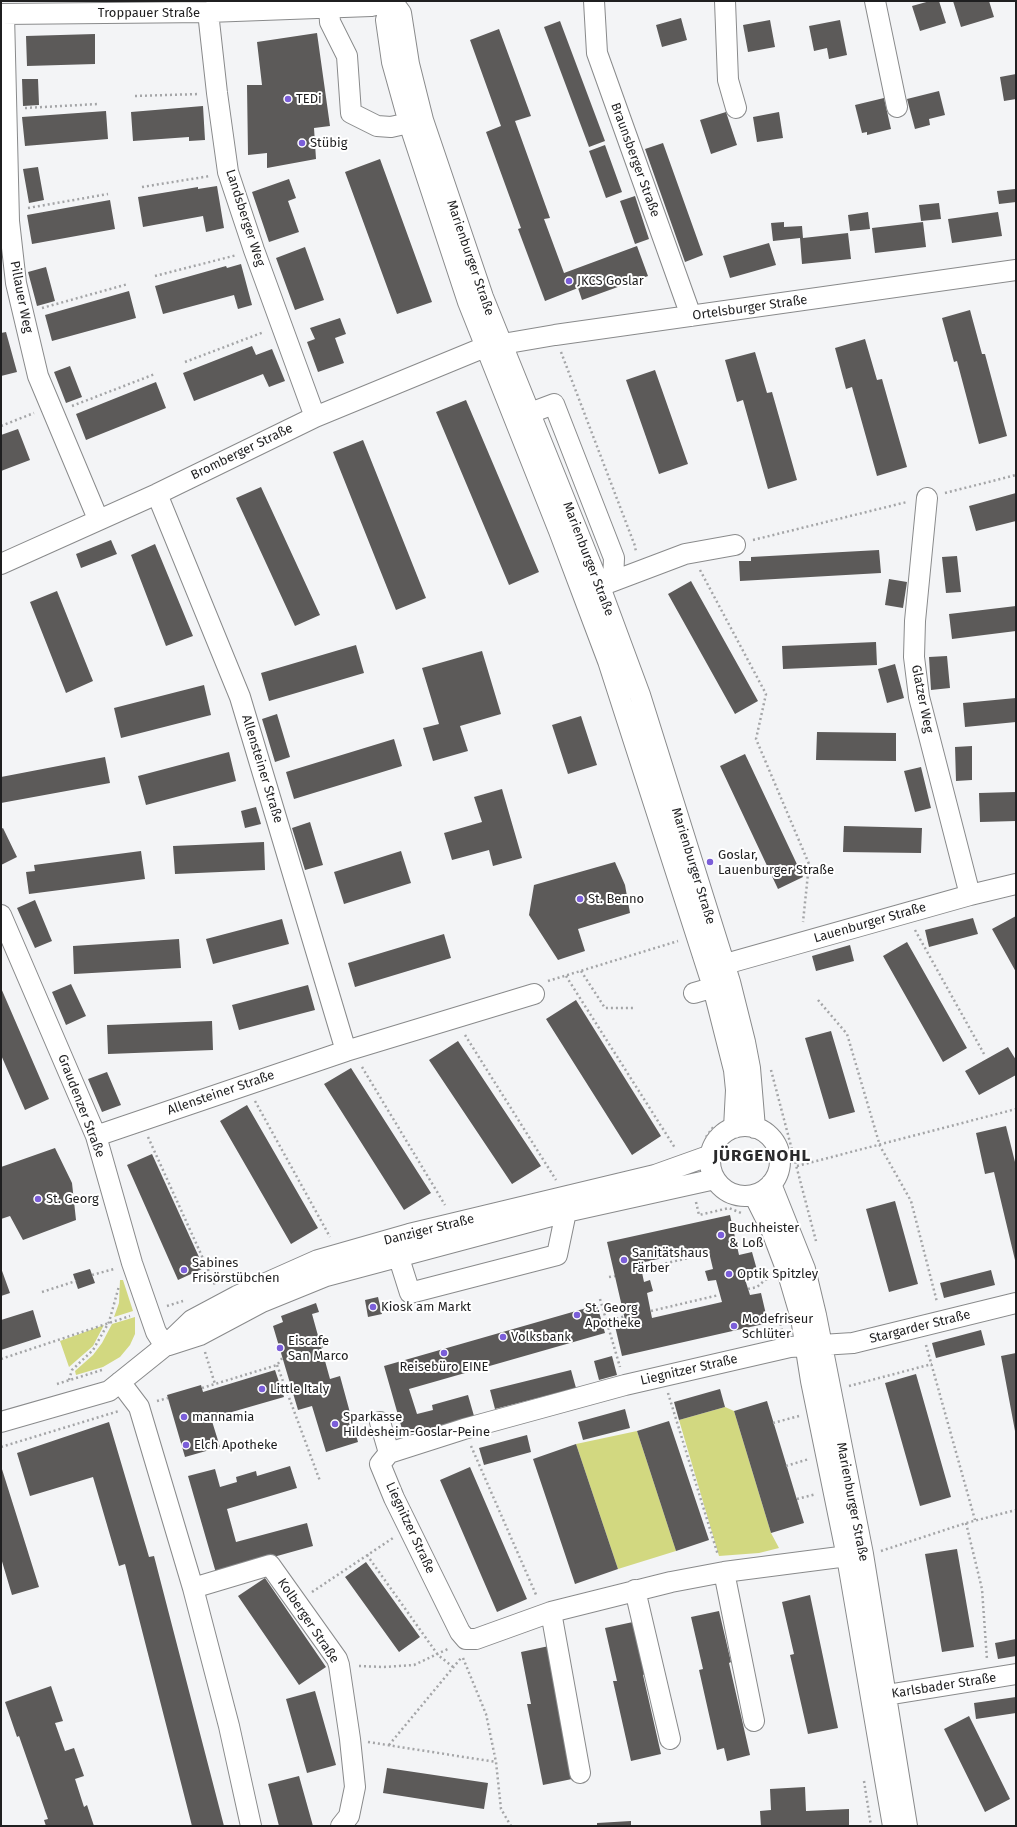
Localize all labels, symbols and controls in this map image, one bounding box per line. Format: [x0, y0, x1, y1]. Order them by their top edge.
street label: Troppauer Straße [98, 5, 200, 21]
place label: TEDi [296, 91, 322, 107]
marker: TEDi [283, 94, 293, 104]
street label: Braunsberger Straße [607, 101, 663, 219]
place label: Stübig [310, 135, 347, 151]
marker: Stübig [297, 138, 307, 148]
street label: Landsberger Weg [222, 168, 268, 268]
street label: Marienburger Straße [443, 198, 497, 318]
street label: Pillauer Weg [6, 259, 36, 335]
place label: JKCS Goslar [577, 273, 644, 289]
marker: JKCS Goslar [564, 276, 574, 286]
street label: Ortelsburger Straße [692, 292, 808, 324]
street label: Bromberger Straße [189, 421, 295, 483]
street label: Marienburger Straße [559, 500, 617, 618]
street label: Glatzer Weg [908, 663, 936, 735]
street label: Allensteiner Straße [238, 713, 286, 825]
street label: Marienburger Straße [668, 806, 718, 926]
place label: Goslar, Lauenburger Straße [718, 847, 834, 878]
marker: Goslar, Lauenburger Straße [705, 857, 715, 867]
place label: St. Benno [588, 891, 644, 907]
marker: St. Benno [575, 894, 585, 904]
street label: Lauenburger Straße [812, 900, 928, 946]
street label: Graudenzer Straße [54, 1052, 108, 1160]
street label: Allensteiner Straße [165, 1067, 277, 1119]
district label: JÜRGENOHL [713, 1146, 811, 1166]
place label: St. Georg [46, 1191, 99, 1207]
marker: St. Georg [33, 1194, 43, 1204]
street label: Danziger Straße [382, 1211, 476, 1249]
place label: Buchheister & Loß [729, 1220, 799, 1251]
marker: Buchheister & Loß [716, 1230, 726, 1240]
place label: Sanitätshaus Färber [632, 1245, 708, 1276]
place label: Sabines Frisörstübchen [192, 1255, 280, 1286]
marker: Sanitätshaus Färber [619, 1255, 629, 1265]
marker: Sabines Frisörstübchen [179, 1265, 189, 1275]
place label: Optik Spitzley [737, 1266, 818, 1282]
marker: Optik Spitzley [724, 1269, 734, 1279]
place label: Kiosk am Markt [381, 1299, 471, 1315]
place label: St. Georg Apotheke [585, 1300, 641, 1331]
marker: Kiosk am Markt [368, 1302, 378, 1312]
street label: Stargarder Straße [868, 1307, 972, 1347]
marker: St. Georg Apotheke [572, 1310, 582, 1320]
place label: Modefriseur Schlüter [742, 1311, 813, 1342]
marker: Modefriseur Schlüter [729, 1321, 739, 1331]
place label: Volksbank [511, 1329, 571, 1345]
marker: Volksbank [498, 1332, 508, 1342]
place label: Eiscafe San Marco [288, 1333, 349, 1364]
marker: Eiscafe San Marco [275, 1343, 285, 1353]
marker: Reisebüro EINE [439, 1348, 449, 1358]
street label: Liegnitzer Straße [639, 1351, 739, 1389]
place label: Reisebüro EINE [399, 1359, 489, 1375]
place label: Little Italy [270, 1381, 329, 1397]
marker: Little Italy [257, 1384, 267, 1394]
place label: mannamia [192, 1409, 254, 1425]
place label: Sparkasse Hildesheim-Goslar-Peine [343, 1409, 490, 1440]
marker: mannamia [179, 1412, 189, 1422]
marker: Sparkasse Hildesheim-Goslar-Peine [330, 1419, 340, 1429]
place label: Elch Apotheke [194, 1437, 278, 1453]
marker: Elch Apotheke [181, 1440, 191, 1450]
street label: Marienburger Straße [833, 1441, 871, 1563]
street label: Liegnitzer Straße [382, 1480, 438, 1576]
street label: Kolberger Straße [274, 1576, 342, 1666]
street label: Karlsbader Straße [891, 1670, 997, 1702]

